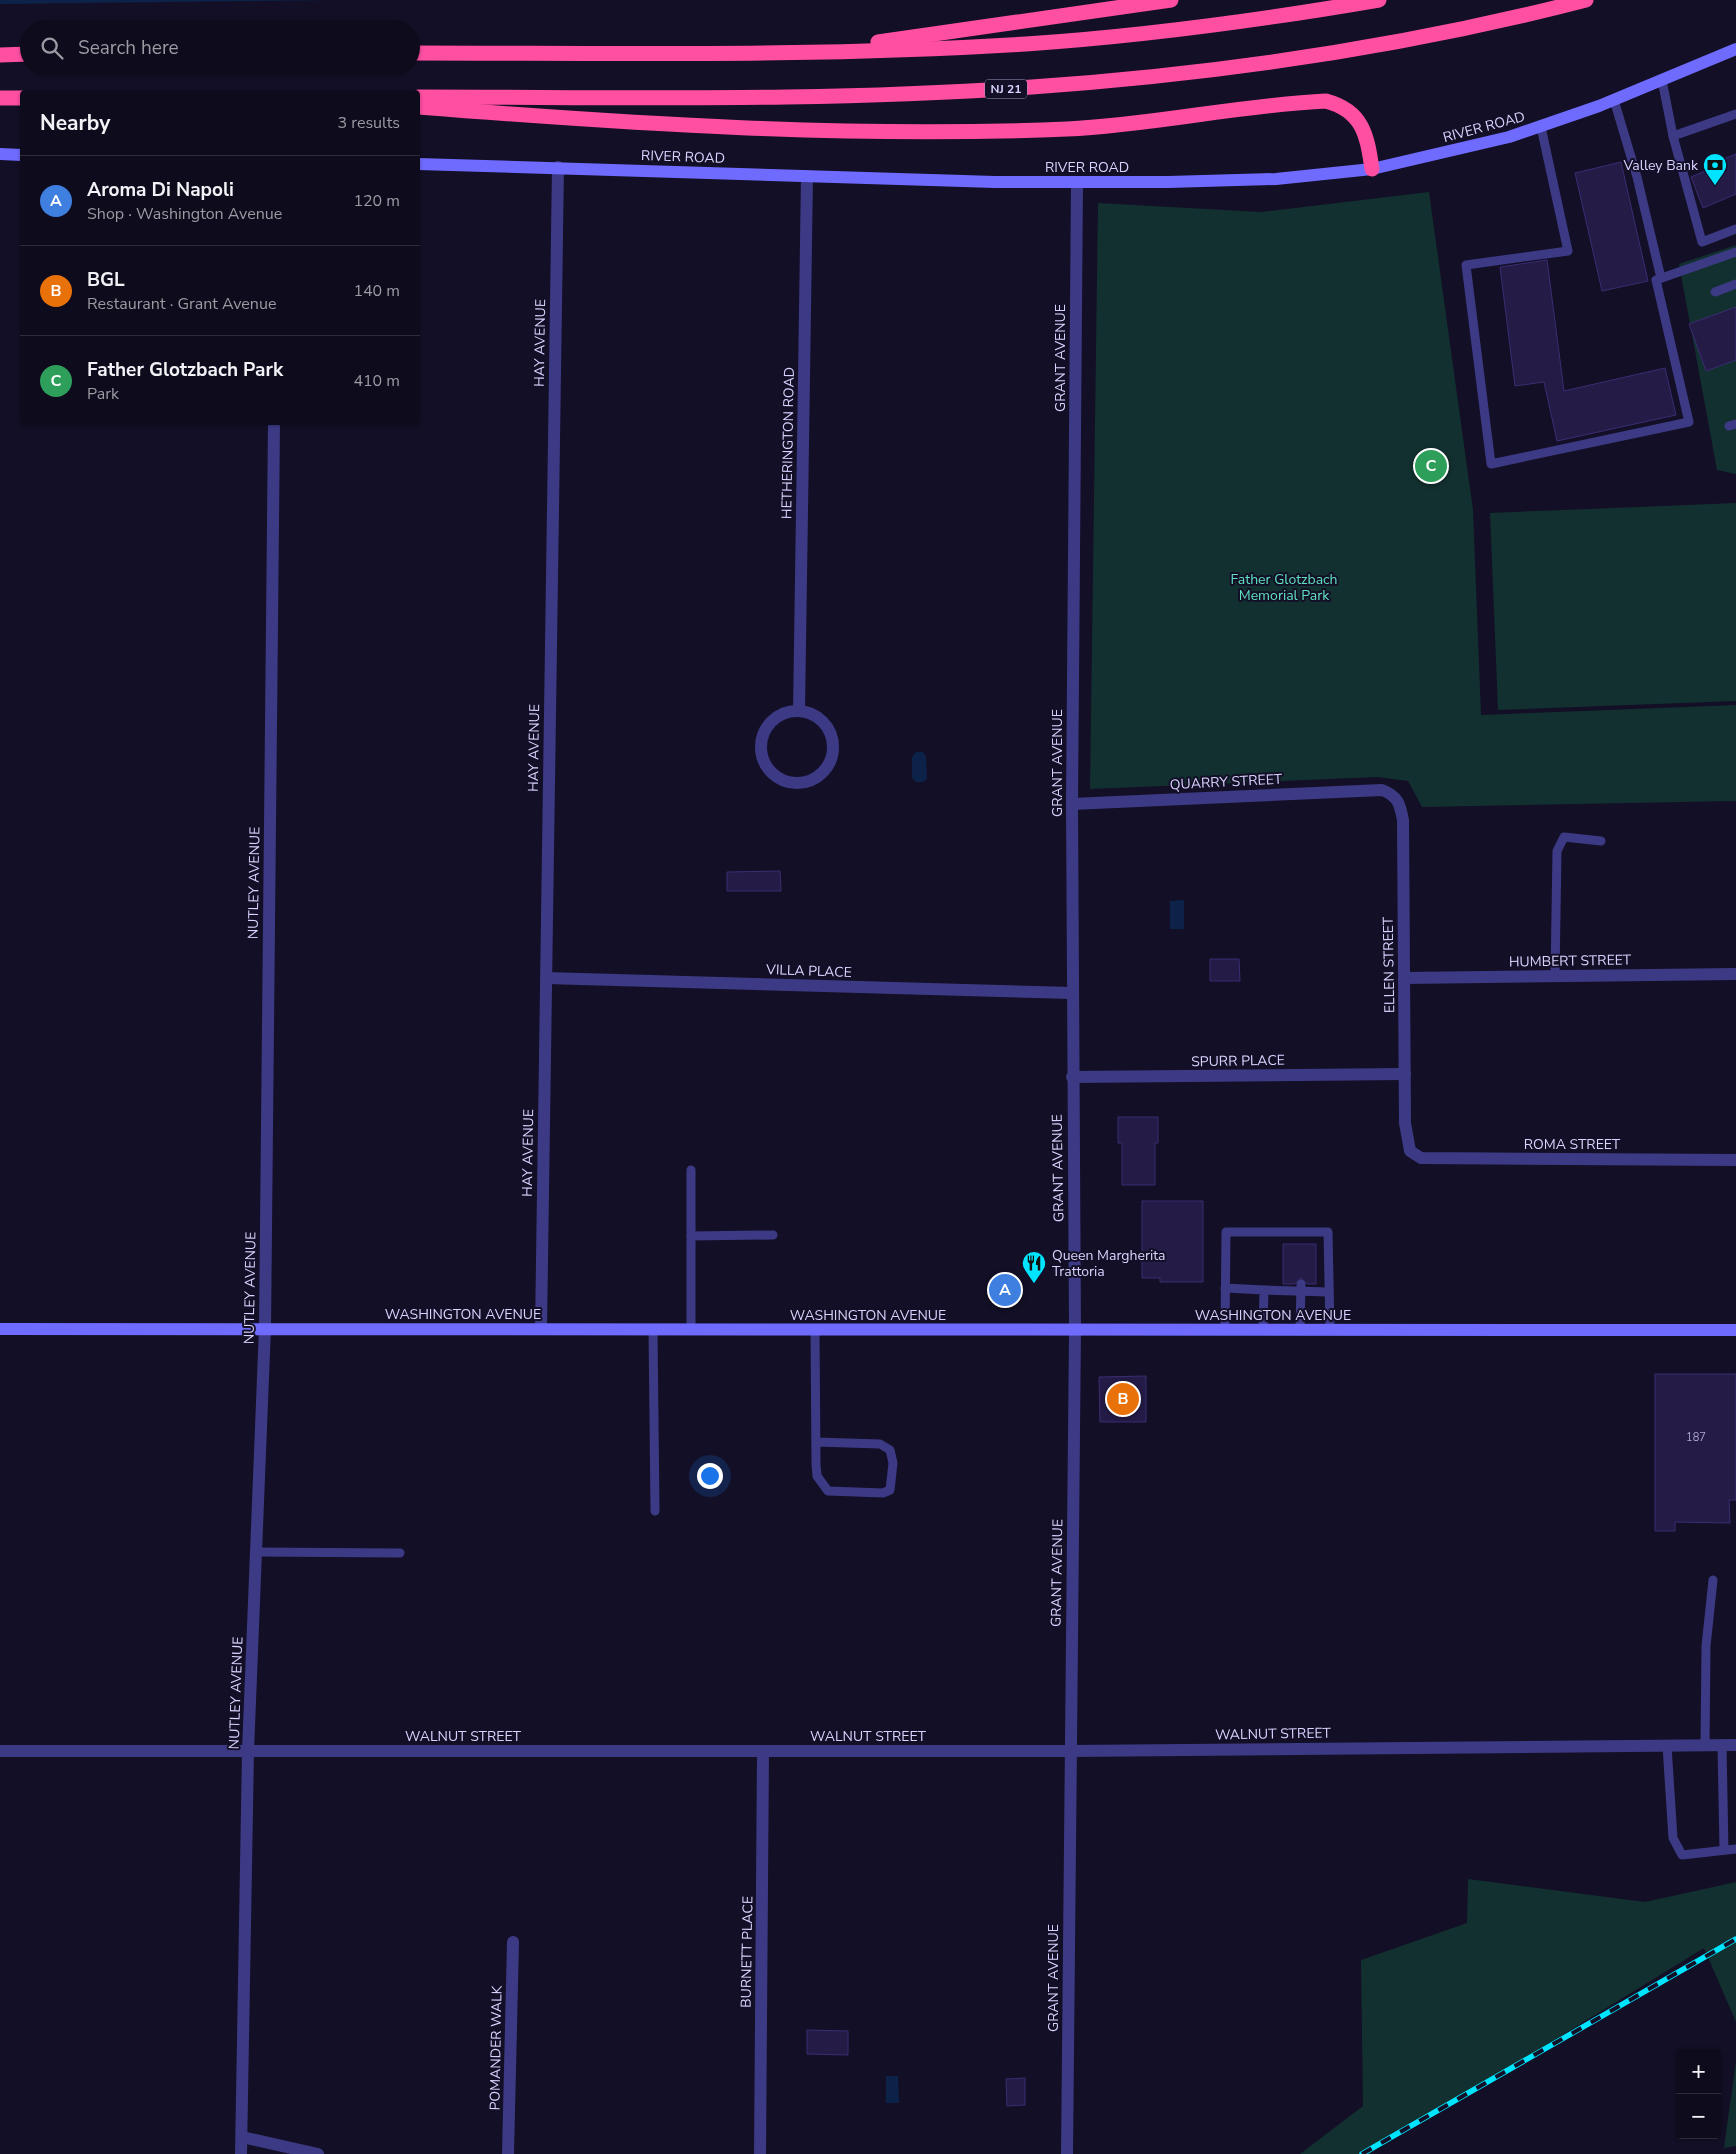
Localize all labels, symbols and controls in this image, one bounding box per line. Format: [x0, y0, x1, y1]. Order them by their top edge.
search box [20, 20, 420, 75]
icon: search [38, 34, 66, 62]
text: Search here [78, 35, 179, 61]
road number: NJ 21 [985, 80, 1027, 98]
street label: RIVER ROAD [1441, 107, 1527, 147]
text: Nearby [40, 109, 110, 137]
text: 3 results [338, 112, 400, 134]
street label: RIVER ROAD [641, 146, 725, 168]
bank icon: Valley Bank [1702, 152, 1728, 186]
place label: Valley Bank [1623, 156, 1699, 175]
street label: RIVER ROAD [1045, 158, 1129, 177]
text: Aroma Di Napoli [87, 177, 234, 203]
text: A [50, 190, 62, 212]
text: 120 m [353, 190, 400, 212]
text: Shop · Washington Avenue [87, 203, 282, 225]
text: BGL [87, 267, 125, 293]
text: B [50, 280, 62, 302]
text: 140 m [353, 280, 400, 302]
text: Restaurant · Grant Avenue [87, 293, 276, 315]
street label: HAY AVENUE [530, 299, 550, 387]
street label: GRANT AVENUE [1051, 304, 1070, 412]
text: Father Glotzbach Park [87, 357, 283, 383]
street label: HETHERINGTON ROAD [777, 367, 799, 519]
text: C [51, 370, 61, 392]
text: 410 m [353, 370, 400, 392]
text: Park [87, 383, 119, 405]
pin: C [1415, 447, 1447, 485]
park label: Father Glotzbach Memorial Park [1230, 570, 1338, 605]
street label: HAY AVENUE [524, 704, 544, 792]
street label: GRANT AVENUE [1048, 709, 1067, 817]
street label: QUARRY STREET [1169, 770, 1283, 794]
street label: NUTLEY AVENUE [244, 827, 264, 939]
street label: ELLEN STREET [1379, 916, 1399, 1013]
street label: HUMBERT STREET [1509, 950, 1632, 972]
street label: VILLA PLACE [765, 960, 852, 982]
street label: SPURR PLACE [1191, 1051, 1285, 1071]
street label: HAY AVENUE [518, 1109, 538, 1197]
street label: GRANT AVENUE [1048, 1114, 1068, 1222]
street label: ROMA STREET [1524, 1135, 1621, 1154]
street label: NUTLEY AVENUE [240, 1232, 260, 1344]
place label: Queen Margherita Trattoria [1052, 1246, 1166, 1281]
restaurant icon: Queen Margherita Trattoria [1021, 1250, 1047, 1284]
pin: A [989, 1271, 1021, 1309]
street label: WASHINGTON AVENUE [385, 1305, 541, 1324]
street label: WASHINGTON AVENUE [790, 1306, 946, 1325]
street label: WASHINGTON AVENUE [1195, 1306, 1351, 1325]
pin: B [1107, 1380, 1139, 1418]
house number: 187 [1686, 1430, 1706, 1445]
your location [697, 1463, 723, 1489]
street label: GRANT AVENUE [1047, 1519, 1067, 1627]
street label: NUTLEY AVENUE [225, 1636, 247, 1750]
street label: WALNUT STREET [1215, 1723, 1332, 1745]
street label: WALNUT STREET [405, 1727, 521, 1746]
street label: WALNUT STREET [810, 1727, 926, 1746]
street label: BURNETT PLACE [737, 1896, 757, 2008]
street label: GRANT AVENUE [1044, 1924, 1063, 2032]
street label: POMANDER WALK [485, 1985, 507, 2111]
map controls [1676, 2049, 1721, 2139]
button: + [1676, 2049, 1721, 2094]
button: − [1676, 2094, 1721, 2139]

